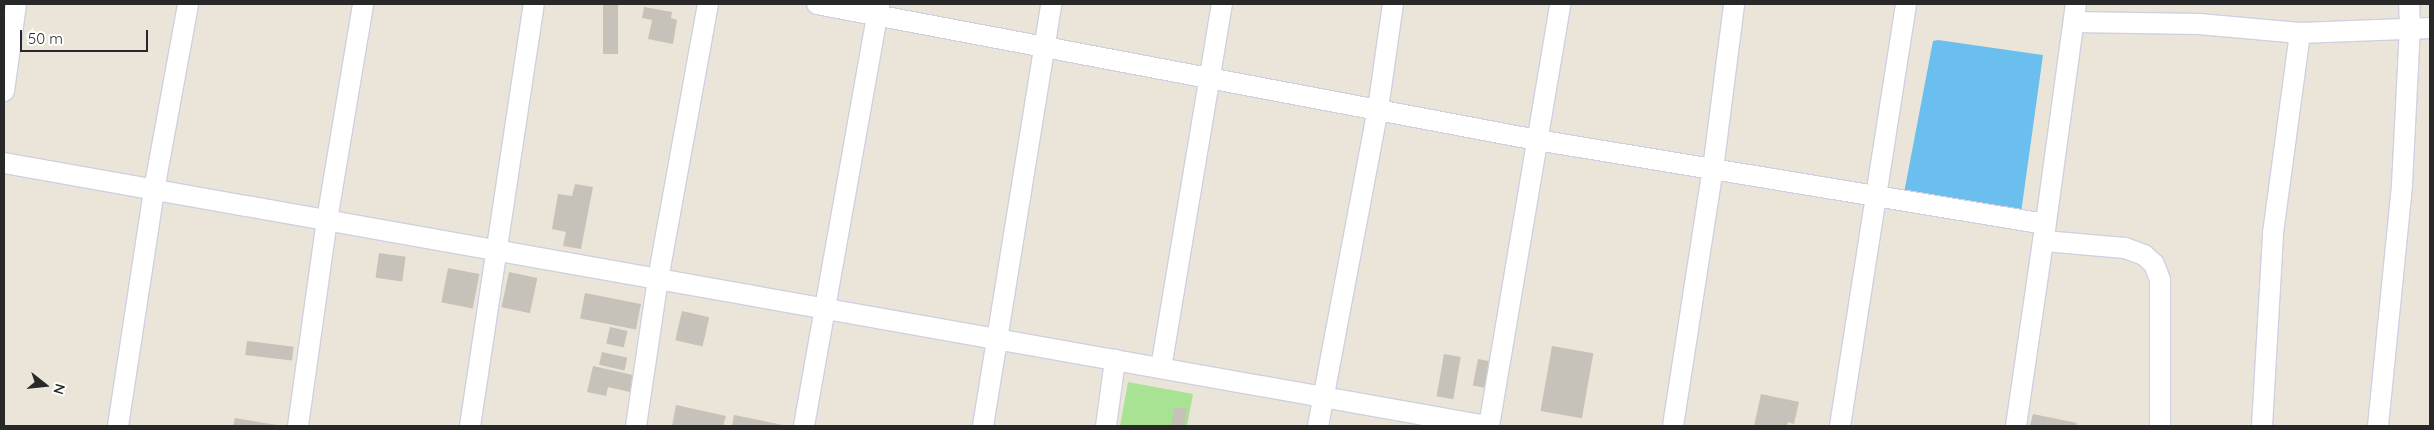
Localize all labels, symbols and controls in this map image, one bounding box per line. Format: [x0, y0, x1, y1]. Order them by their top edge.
scale bar [22, 20, 150, 52]
text: 50 m [28, 29, 63, 48]
north arrow [20, 360, 70, 410]
text: N [49, 382, 69, 397]

